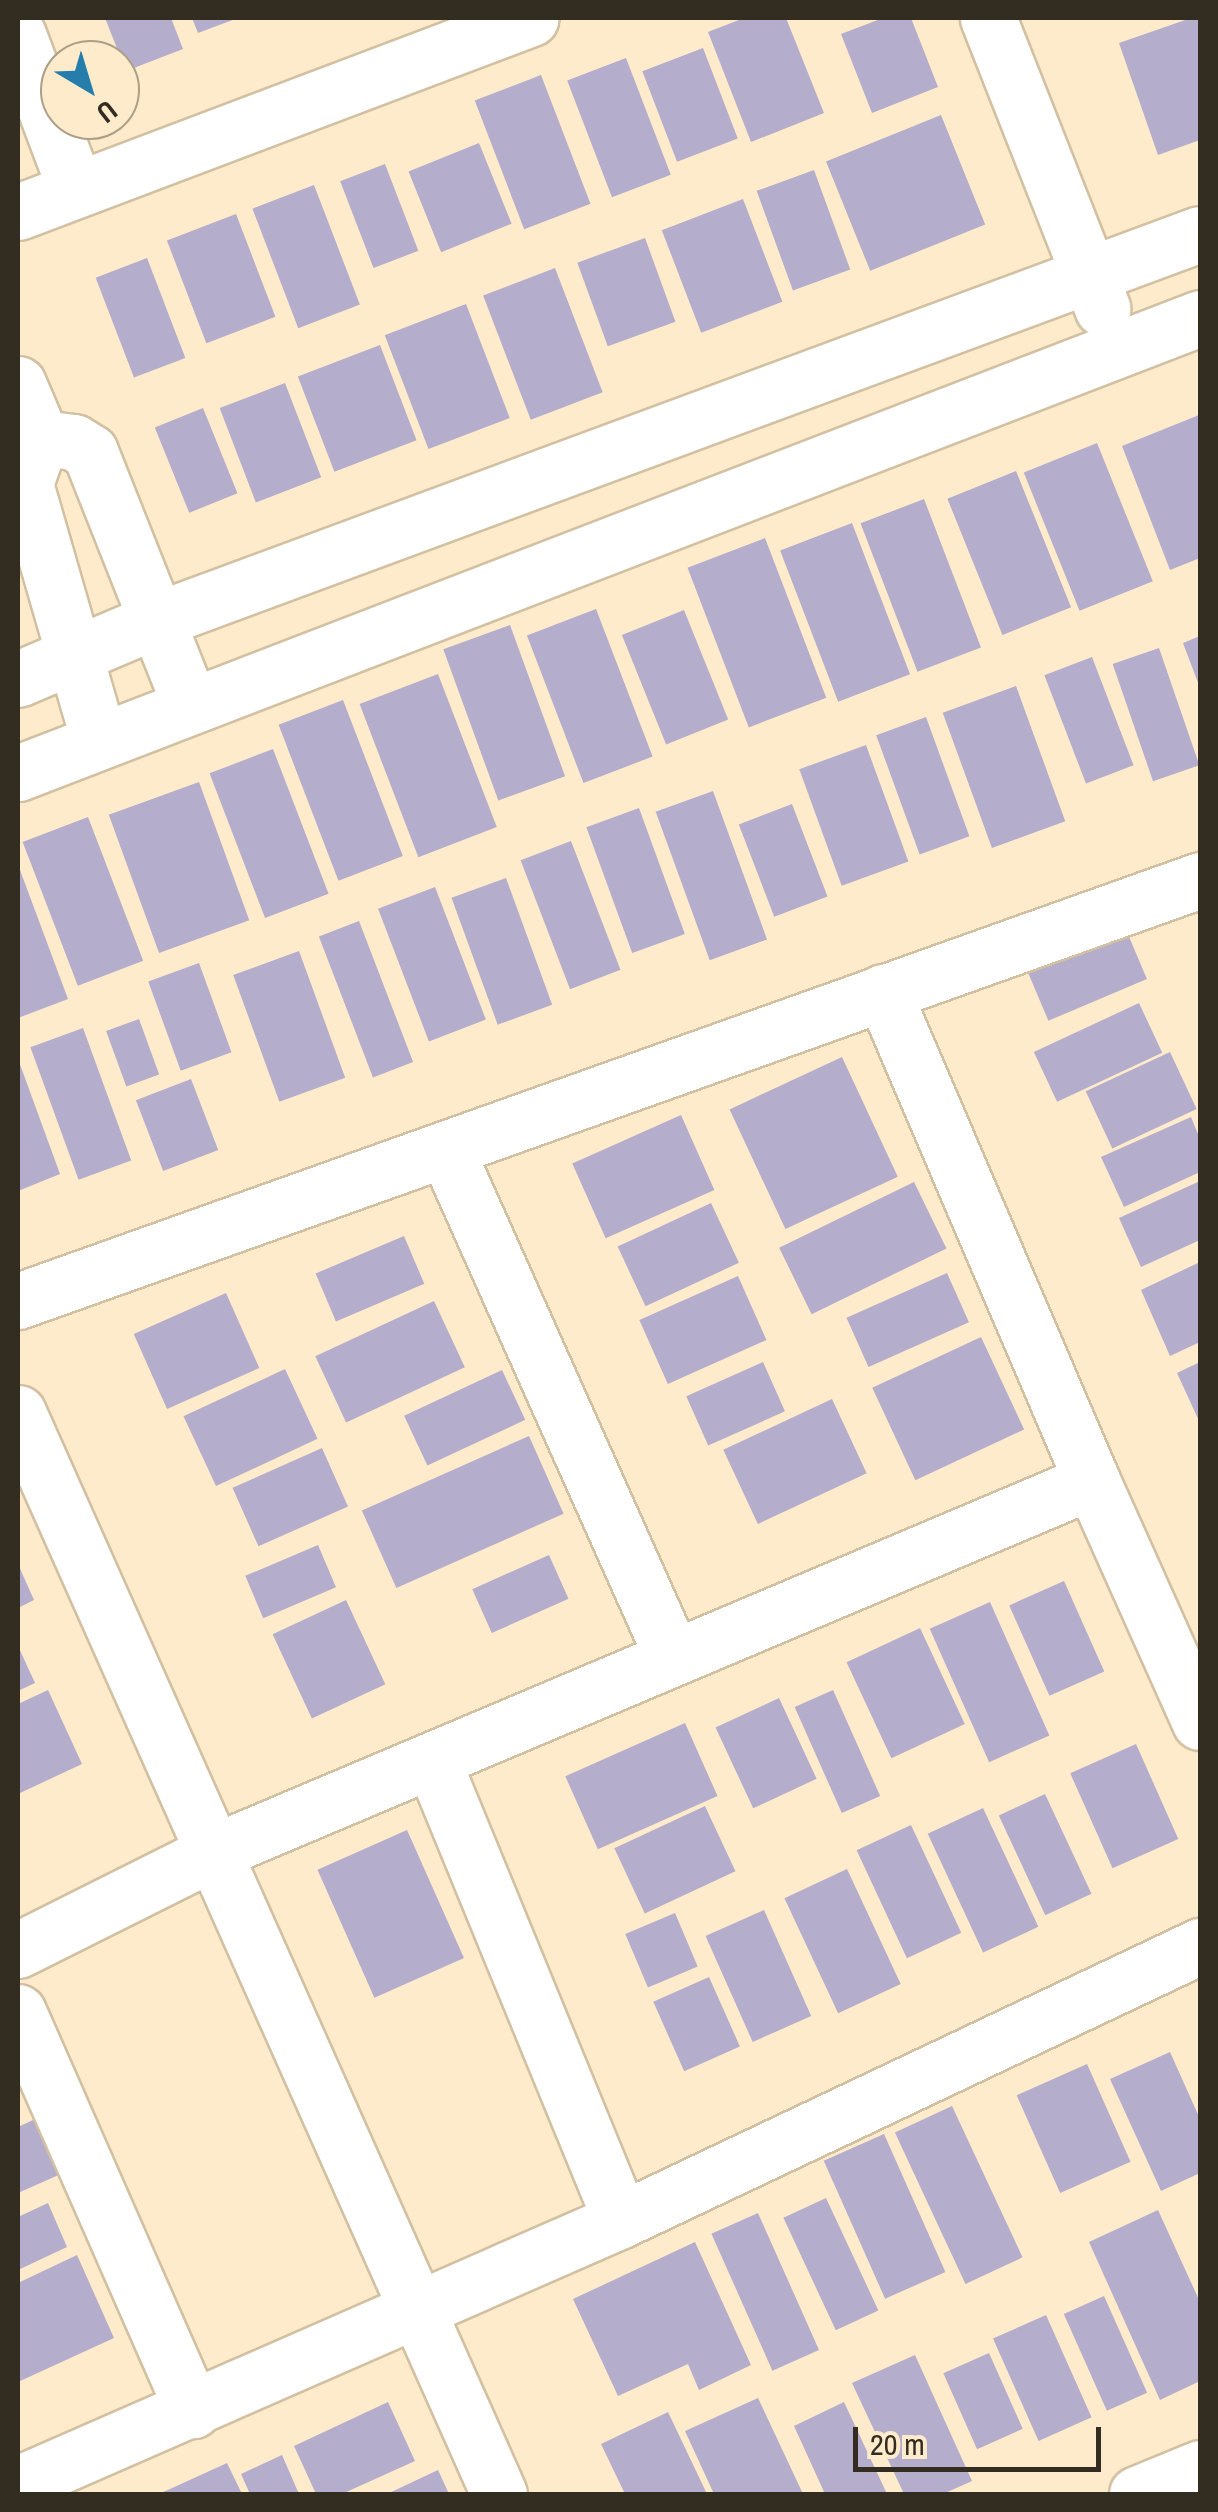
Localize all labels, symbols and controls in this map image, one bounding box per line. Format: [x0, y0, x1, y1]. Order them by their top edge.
north arrow [40, 40, 140, 140]
text: U [89, 92, 125, 132]
scale bar [858, 2407, 1106, 2469]
text: 20 m [870, 2424, 925, 2464]

